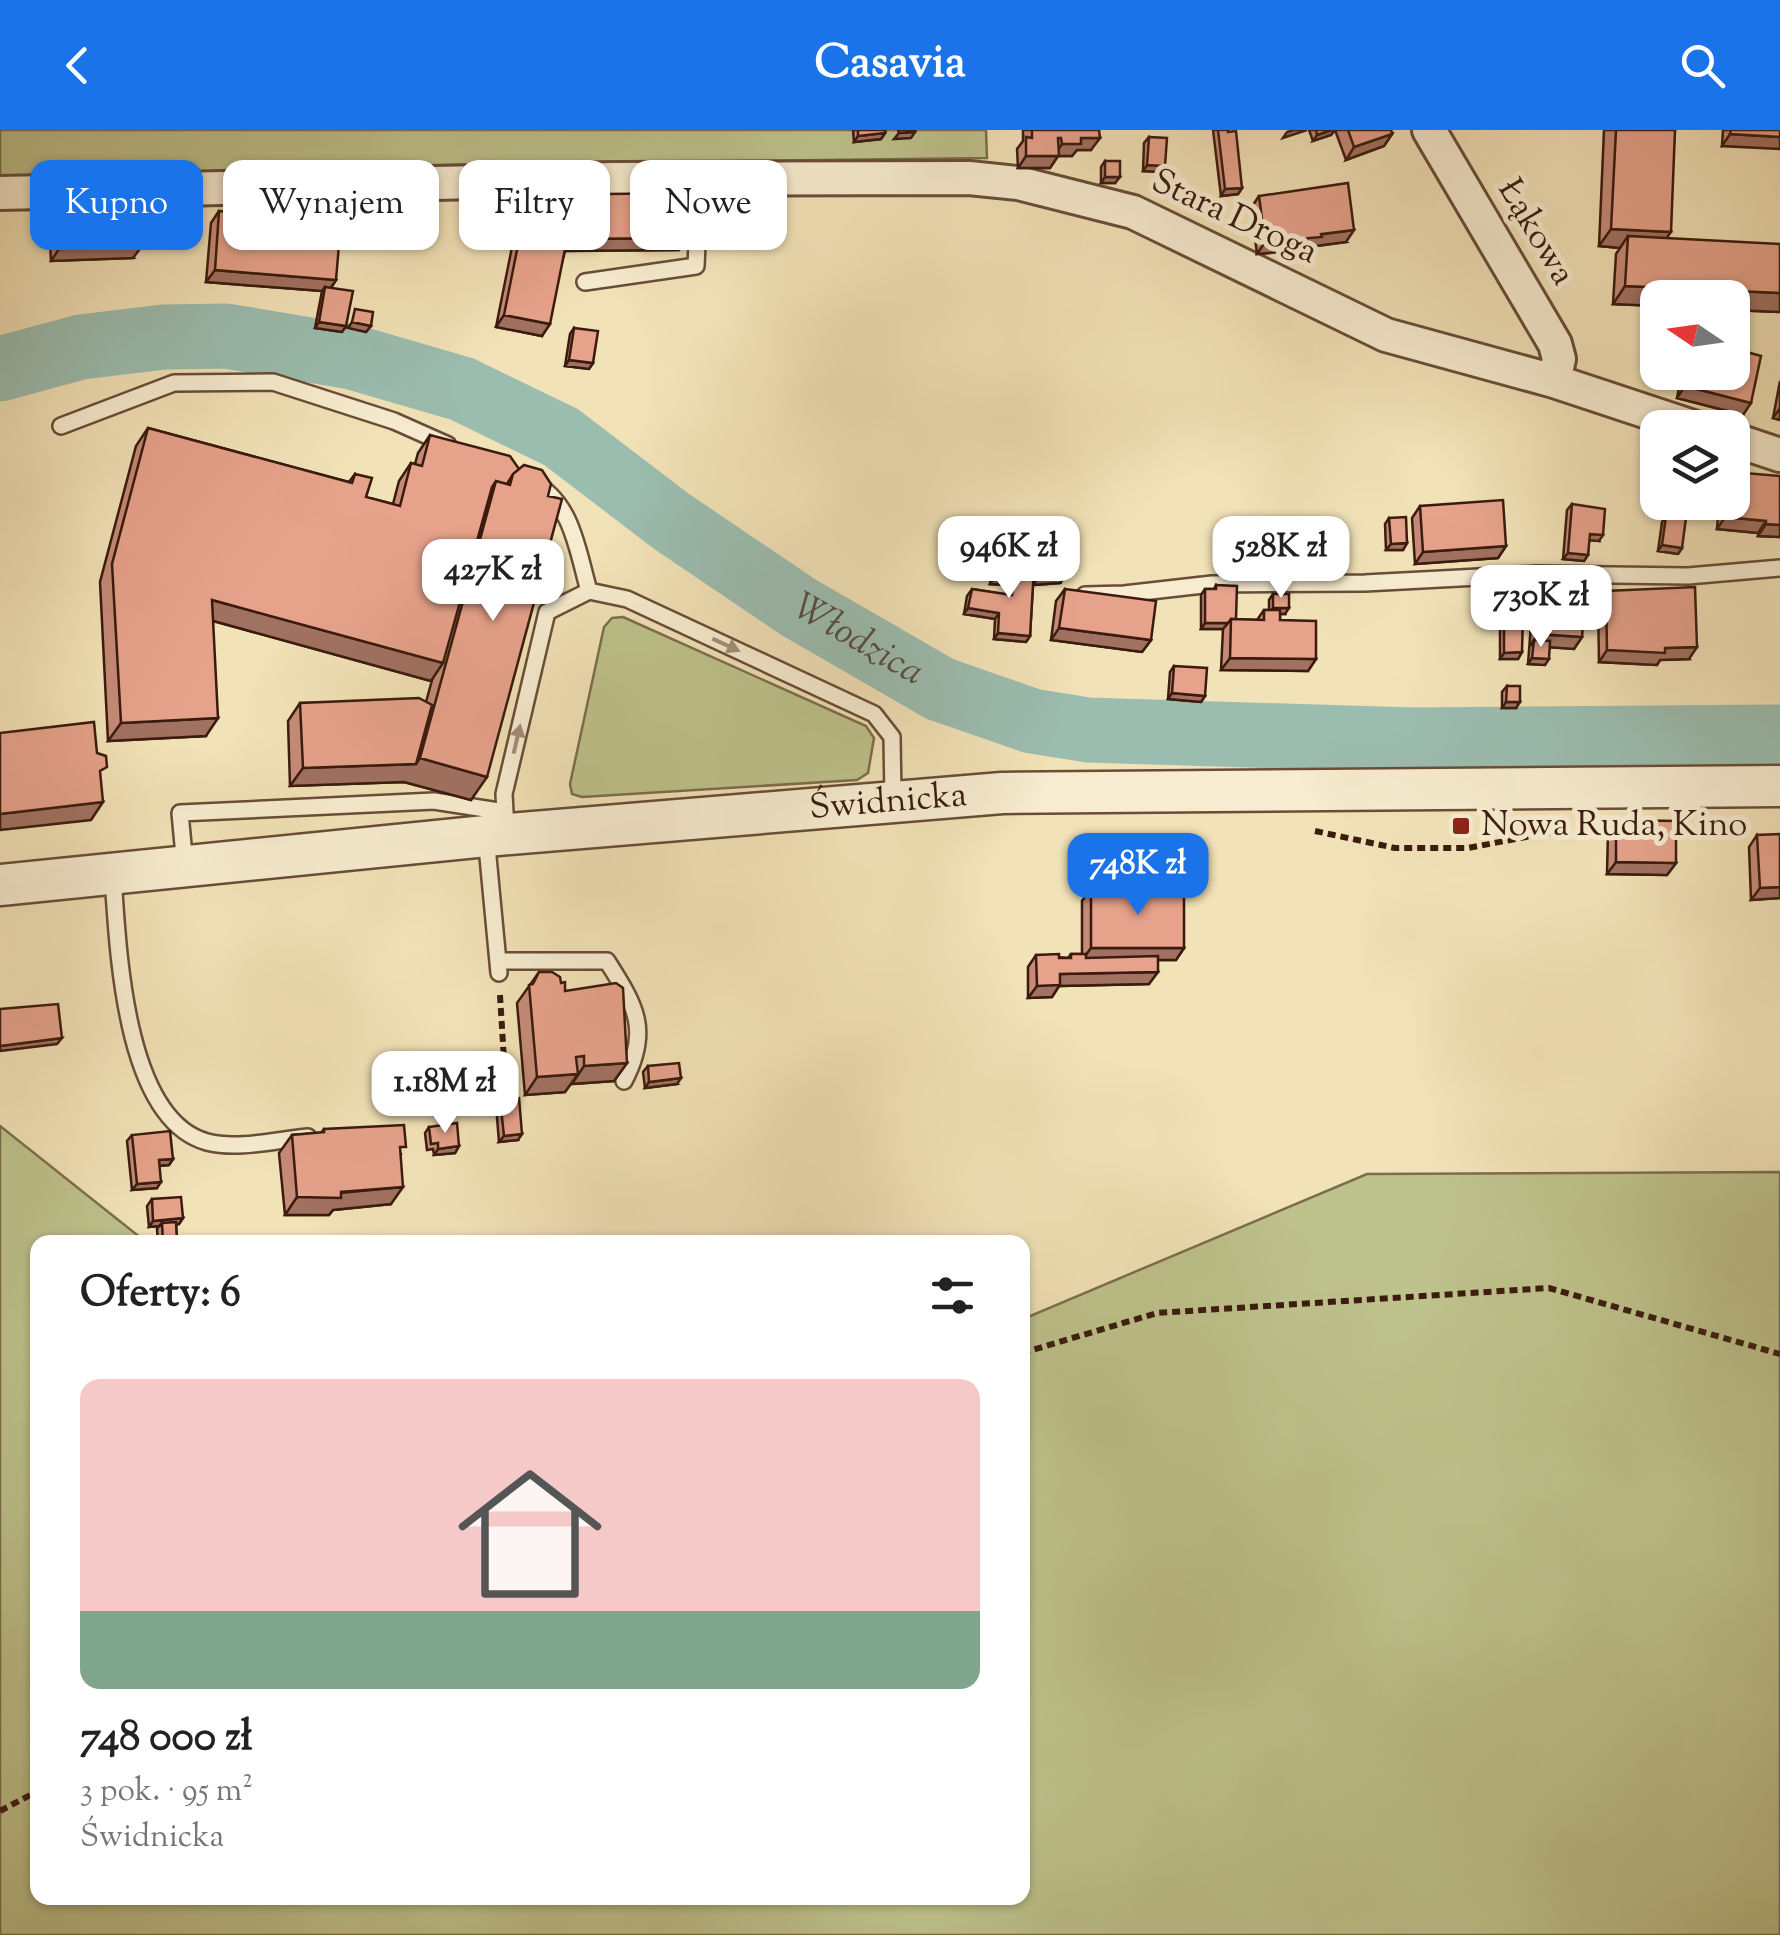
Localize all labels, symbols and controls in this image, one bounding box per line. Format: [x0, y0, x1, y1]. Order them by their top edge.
text: Casavia [814, 33, 966, 98]
icon: back [50, 38, 105, 93]
icon: search [1675, 38, 1730, 93]
street label: Stara Droga [1142, 157, 1326, 279]
chip: Kupno [30, 160, 203, 250]
chip: Wynajem [223, 160, 439, 250]
chip: Filtry [459, 160, 610, 250]
chip: Nowe [630, 160, 787, 250]
street label: Łąkowa [1483, 170, 1587, 296]
north arrow [1640, 280, 1750, 390]
map controls [1640, 280, 1750, 520]
button: layers [1640, 410, 1750, 520]
pin: 946K zł [917, 516, 1101, 601]
pin: 528K zł [1189, 516, 1373, 601]
text: 946K zł [960, 525, 1058, 571]
text: 528K zł [1235, 525, 1327, 571]
pin: 427K zł [401, 539, 585, 624]
text: 427K zł [444, 548, 542, 594]
pin: 730K zł [1449, 565, 1633, 650]
text: 730K zł [1493, 574, 1589, 620]
water label: Włodzica [781, 582, 933, 701]
one-way arrow [711, 637, 741, 653]
one-way arrow [510, 723, 525, 754]
street label: Świdnicka [807, 771, 969, 834]
place label: Nowa Ruda, Kino [1481, 801, 1748, 852]
marker: Nowa Ruda, Kino [1450, 815, 1472, 837]
pin: 748K zł [1046, 833, 1230, 918]
text: 748K zł [1090, 842, 1187, 888]
pin: 1.18M zł [342, 1051, 548, 1136]
text: 1.18M zł [394, 1060, 496, 1106]
text: Oferty: 6 [80, 1265, 241, 1325]
icon: filters [925, 1268, 980, 1323]
icon: home [440, 1444, 620, 1624]
text: 748 000 zł [80, 1709, 253, 1769]
text: 3 pok. · 95 m² [80, 1769, 253, 1815]
text: Świdnicka [80, 1815, 224, 1861]

